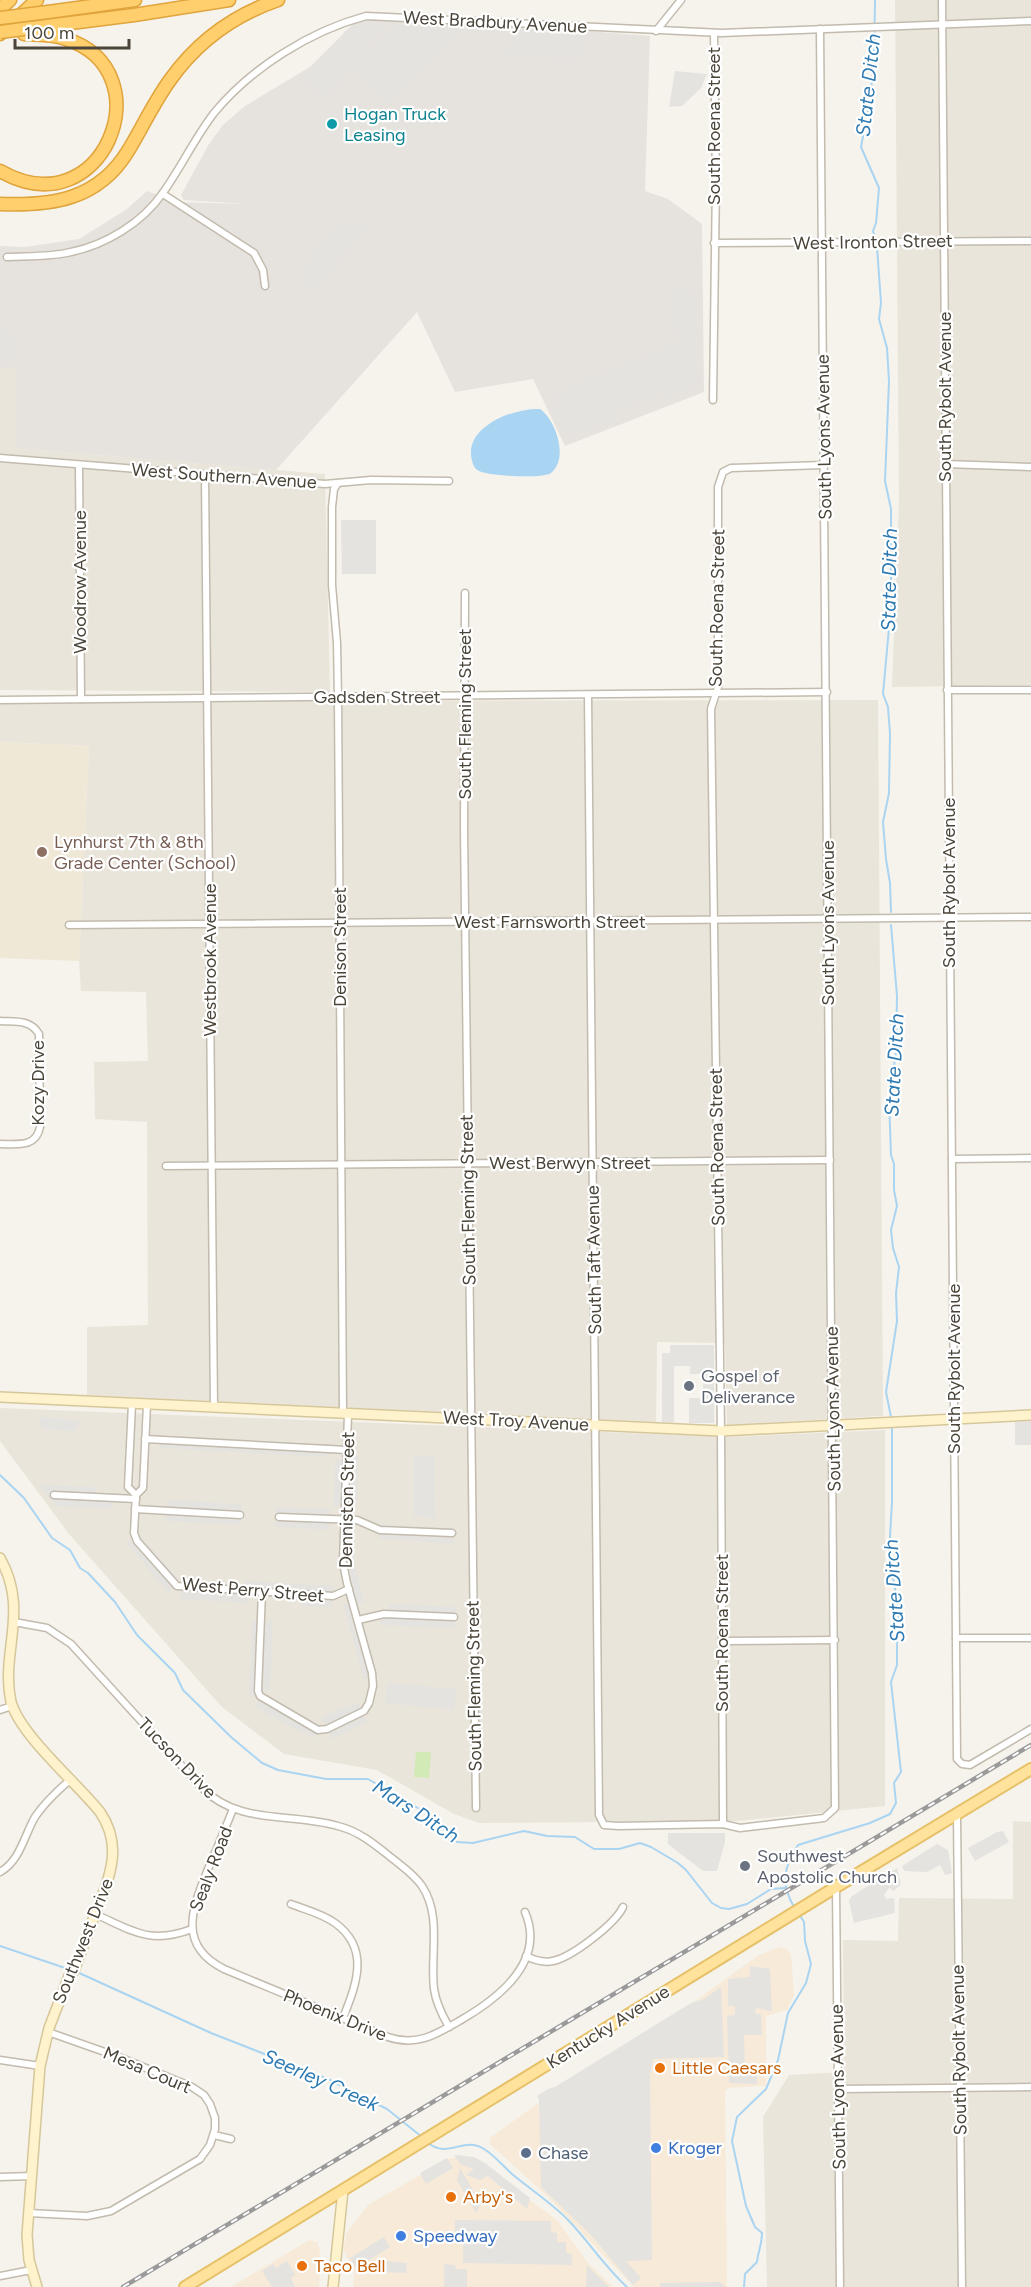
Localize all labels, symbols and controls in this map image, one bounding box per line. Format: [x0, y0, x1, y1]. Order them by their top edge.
street label: West Bradbury Avenue [402, 6, 588, 38]
scale bar [15, 12, 129, 50]
text: 100 m [24, 22, 74, 44]
water label: State Ditch [851, 32, 885, 138]
street label: South Roena Street [703, 47, 725, 205]
place label: Hogan Truck Leasing [344, 103, 446, 146]
marker: Hogan Truck Leasing [325, 117, 339, 131]
street label: West Ironton Street [793, 230, 953, 254]
street label: South Rybolt Avenue [934, 312, 956, 482]
street label: South Lyons Avenue [812, 354, 836, 520]
street label: West Southern Avenue [131, 459, 318, 493]
street label: Woodrow Avenue [69, 510, 91, 654]
street label: South Roena Street [705, 528, 729, 687]
water label: State Ditch [876, 528, 902, 632]
street label: South Fleming Street [454, 628, 476, 800]
street label: Gadsden Street [313, 686, 441, 708]
street label: South Rybolt Avenue [938, 798, 960, 968]
place label: Lynhurst 7th & 8th Grade Center (School) [54, 831, 236, 874]
street label: South Lyons Avenue [817, 840, 839, 1006]
marker: Lynhurst 7th & 8th Grade Center (School) [35, 845, 49, 859]
street label: Westbrook Avenue [199, 883, 221, 1037]
street label: Denison Street [329, 887, 351, 1007]
street label: West Farnsworth Street [454, 911, 646, 933]
water label: State Ditch [879, 1013, 909, 1117]
street label: Kozy Drive [27, 1040, 49, 1126]
street label: South Roena Street [705, 1067, 729, 1226]
street label: South Fleming Street [456, 1114, 480, 1286]
street label: West Berwyn Street [489, 1152, 651, 1174]
street label: South Taft Avenue [582, 1185, 606, 1335]
street label: South Rybolt Avenue [943, 1284, 965, 1454]
street label: South Lyons Avenue [821, 1326, 845, 1492]
place label: Gospel of Deliverance [701, 1365, 795, 1408]
marker: Gospel of Deliverance [682, 1379, 696, 1393]
street label: West Troy Avenue [442, 1406, 590, 1436]
street label: Denniston Street [335, 1431, 359, 1569]
water label: State Ditch [878, 1539, 910, 1643]
street label: South Roena Street [711, 1554, 733, 1712]
street label: West Perry Street [181, 1573, 325, 1607]
street label: South Fleming Street [462, 1600, 486, 1772]
street label: Tucson Drive [133, 1713, 221, 1803]
water label: Mars Ditch [368, 1774, 464, 1848]
street label: Sealy Road [185, 1823, 237, 1915]
place label: Southwest Apostolic Church [757, 1845, 897, 1888]
marker: Southwest Apostolic Church [738, 1859, 752, 1873]
street label: Southwest Drive [48, 1875, 118, 2007]
street label: South Rybolt Avenue [947, 1964, 971, 2135]
street label: Kentucky Avenue [542, 1980, 674, 2074]
street label: Phoenix Drive [280, 1984, 390, 2046]
street label: South Lyons Avenue [826, 2004, 850, 2170]
street label: Mesa Court [100, 2042, 194, 2098]
water label: Seerley Creek [259, 2044, 384, 2117]
place label: Little Caesars [672, 2057, 781, 2079]
marker: Little Caesars [653, 2061, 667, 2075]
place label: Kroger [668, 2137, 722, 2159]
marker: Kroger [649, 2141, 663, 2155]
place label: Chase [538, 2142, 589, 2164]
marker: Chase [519, 2146, 533, 2160]
place label: Arby's [463, 2186, 513, 2208]
marker: Arby's [444, 2190, 458, 2204]
place label: Speedway [413, 2225, 498, 2247]
marker: Speedway [394, 2229, 408, 2243]
place label: Taco Bell [314, 2255, 385, 2277]
marker: Taco Bell [295, 2259, 309, 2273]

